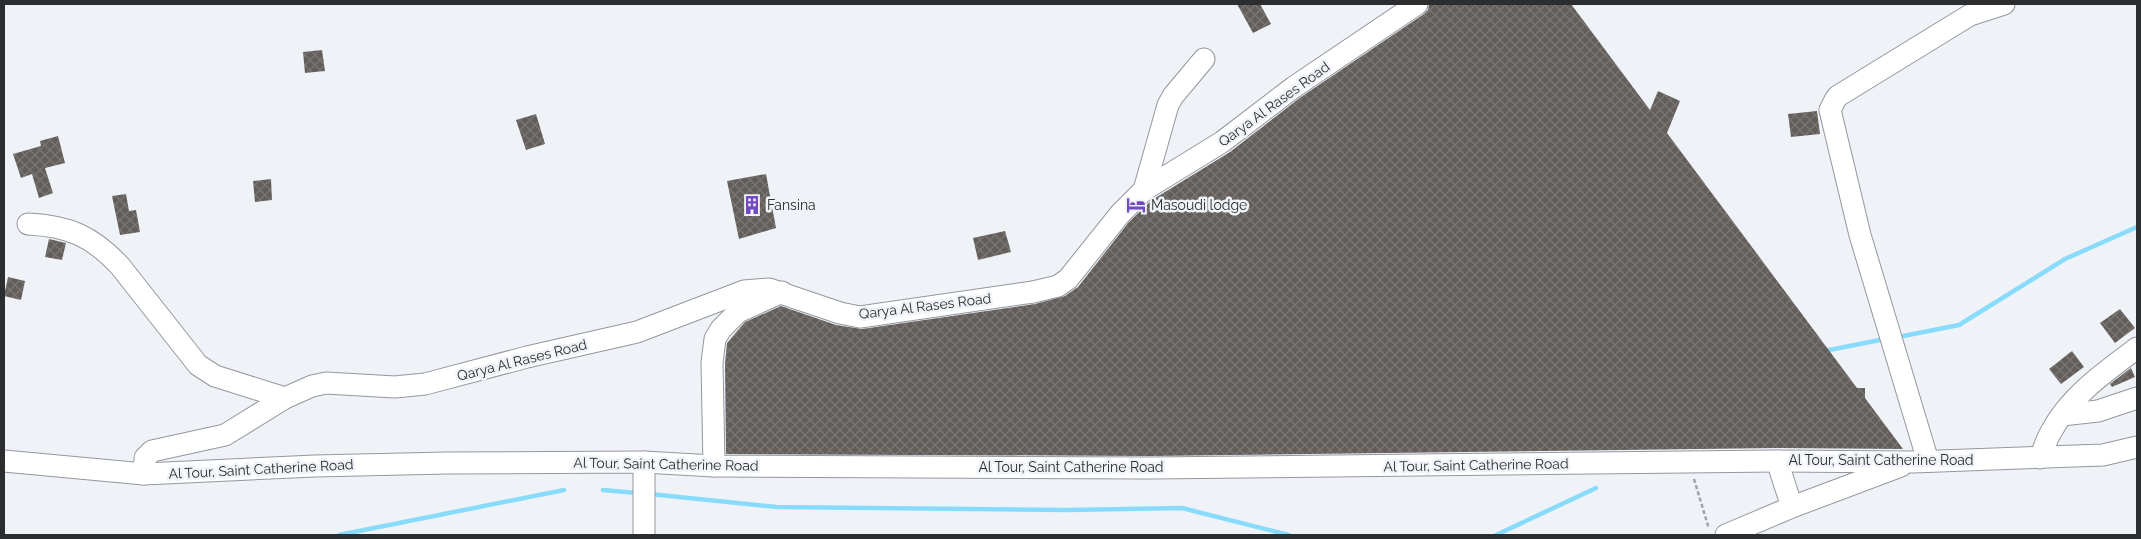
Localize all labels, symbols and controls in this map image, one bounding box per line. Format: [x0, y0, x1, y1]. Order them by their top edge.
street label: Qarya Al Rases Road [1215, 58, 1333, 150]
building icon: Fansina [741, 194, 763, 216]
hotel icon: Masoudi lodge [1125, 194, 1147, 216]
place label: Fansina [767, 197, 816, 213]
place label: Masoudi lodge [1151, 197, 1247, 213]
street label: Qarya Al Rases Road [858, 290, 992, 322]
street label: Qarya Al Rases Road [455, 336, 589, 384]
street label: Al Tour, Saint Catherine Road [1788, 452, 1974, 468]
street label: Al Tour, Saint Catherine Road [573, 454, 759, 474]
street label: Al Tour, Saint Catherine Road [1383, 455, 1569, 475]
street label: Al Tour, Saint Catherine Road [168, 456, 354, 482]
street label: Al Tour, Saint Catherine Road [978, 459, 1164, 475]

